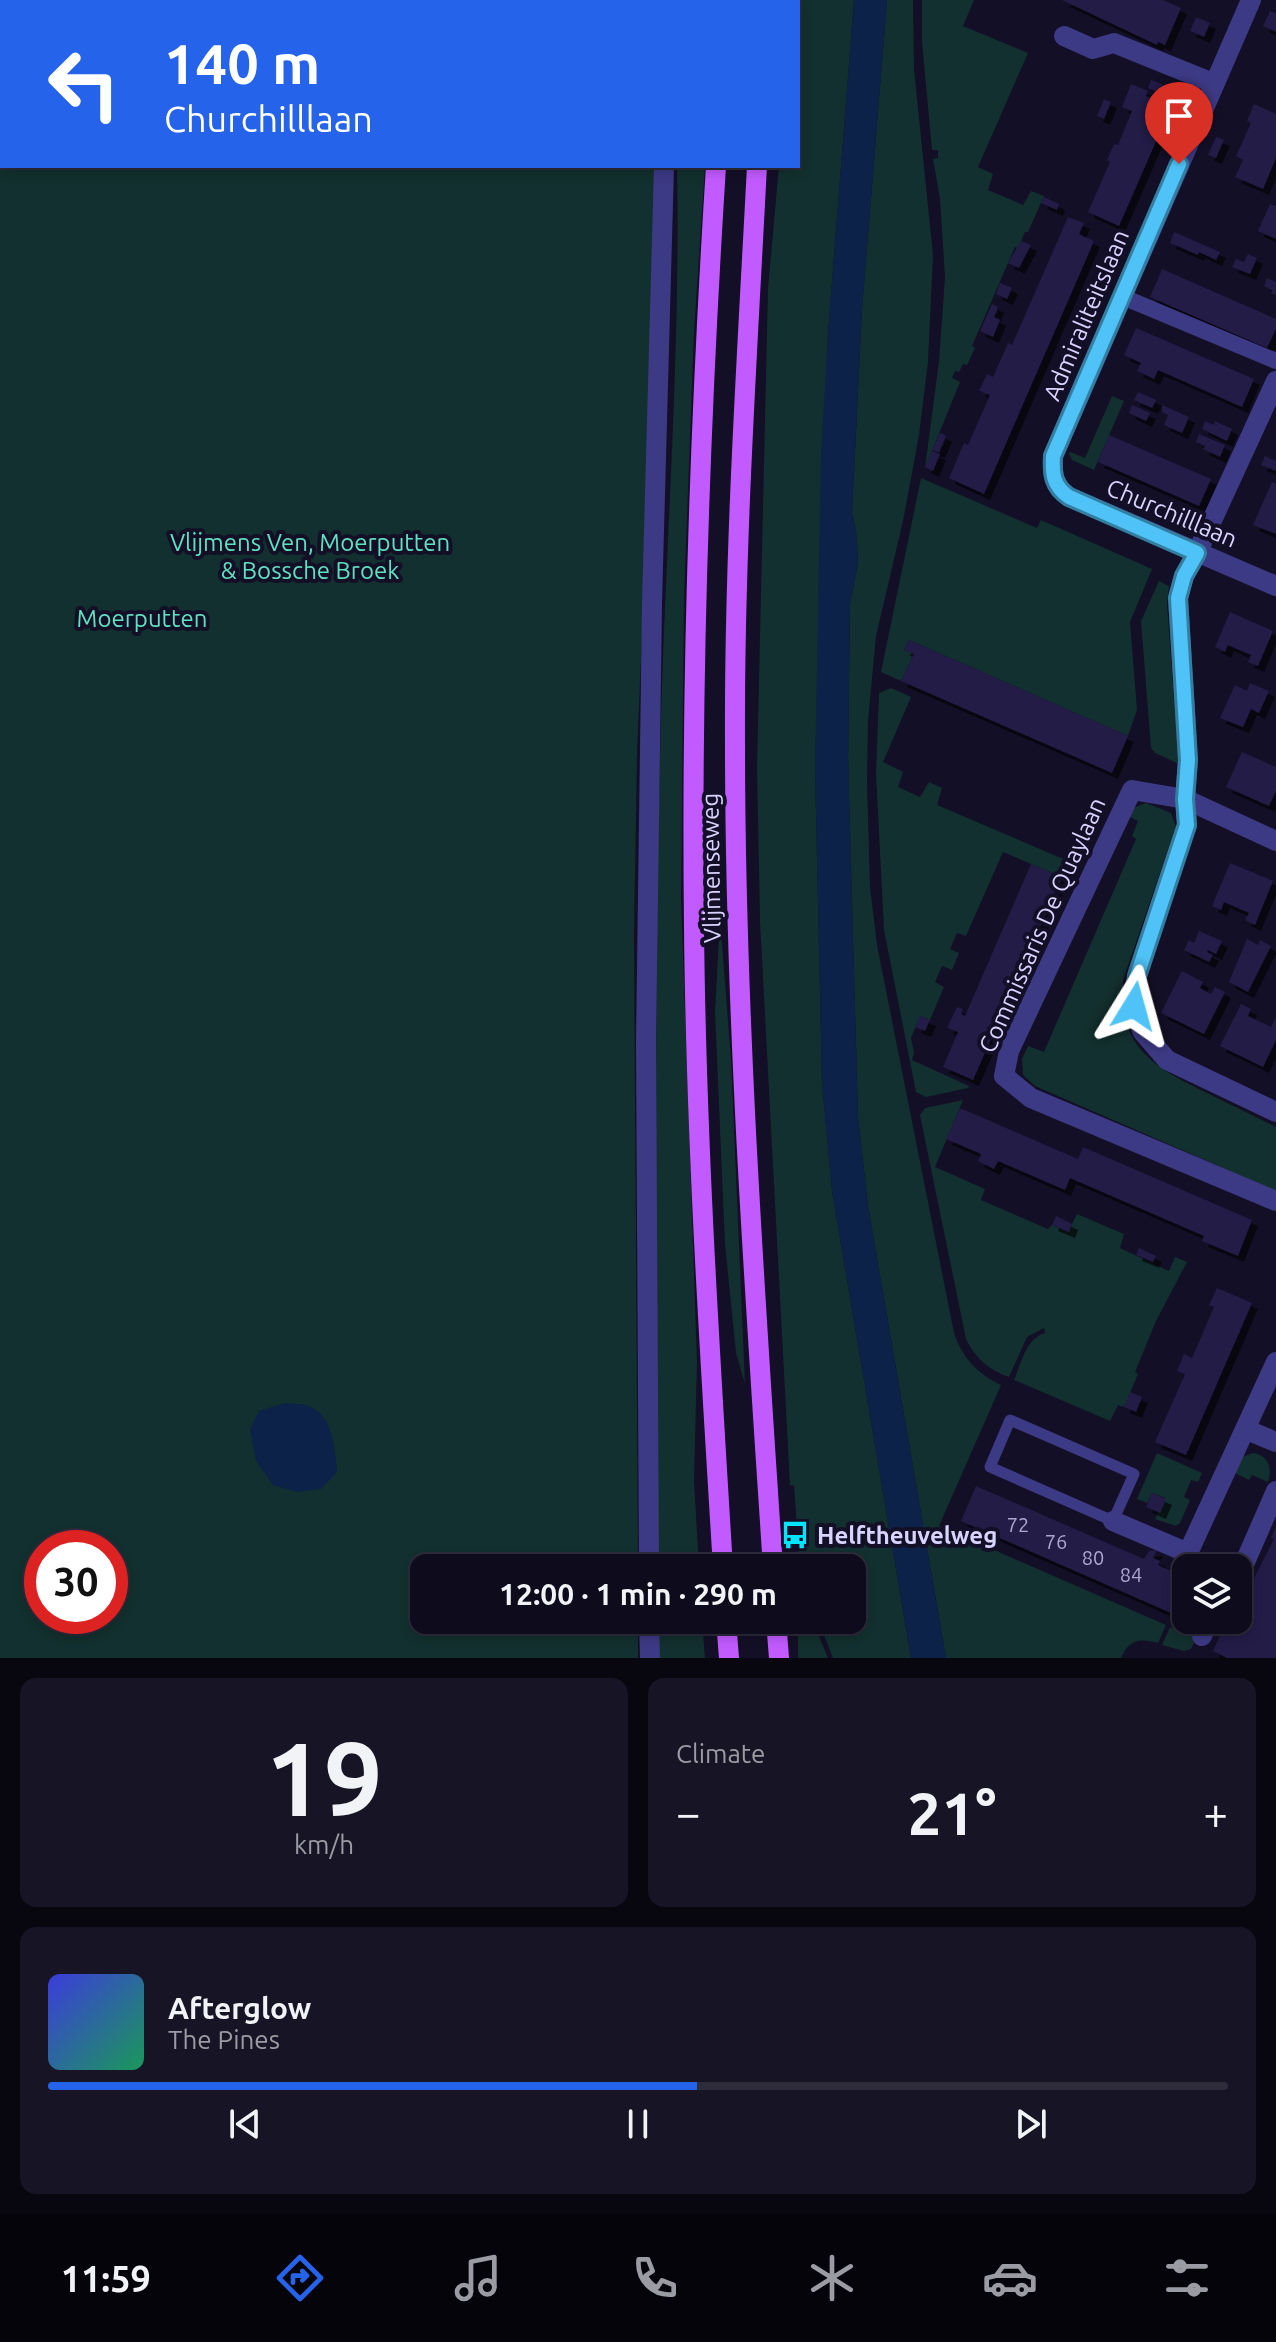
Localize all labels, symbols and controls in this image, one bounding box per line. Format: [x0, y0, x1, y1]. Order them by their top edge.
icon: left [32, 32, 136, 136]
text: 140 m [164, 32, 320, 95]
pin [1145, 82, 1213, 164]
icon: arrive [1157, 94, 1201, 138]
text: Churchilllaan [164, 98, 373, 139]
street label: Admiraliteitslaan [1038, 226, 1134, 404]
street label: Churchilllaan [1103, 473, 1241, 553]
park label: Vlijmens Ven, Moerputten & Bossche Broek [170, 529, 450, 584]
park label: Moerputten [77, 605, 207, 632]
street label: Vlijmenseweg [696, 793, 726, 943]
street label: Commissaris De Quaylaan [973, 793, 1111, 1057]
position arrow [1092, 964, 1176, 1048]
house number: 72 [1007, 1513, 1029, 1536]
bus stop icon: Helftheuvelweg [780, 1520, 810, 1550]
place label: Helftheuvelweg [817, 1522, 997, 1549]
speed limit sign: 30 [24, 1530, 128, 1634]
house number: 76 [1045, 1530, 1067, 1553]
house number: 80 [1082, 1546, 1104, 1569]
map controls [1172, 1554, 1252, 1634]
button: layers [1172, 1554, 1252, 1634]
house number: 84 [1120, 1563, 1142, 1586]
text: 12:00 · 1 min · 290 m [499, 1577, 777, 1611]
text: 19 [265, 1719, 383, 1836]
text: Climate [676, 1739, 765, 1768]
text: 21° [908, 1779, 996, 1846]
text: − [676, 1788, 701, 1837]
text: + [1203, 1788, 1228, 1837]
text: km/h [294, 1830, 354, 1859]
text: Afterglow [168, 1991, 311, 2025]
text: The Pines [168, 2025, 280, 2054]
icon: previous [223, 2102, 267, 2146]
icon: pause [616, 2102, 660, 2146]
icon: next [1009, 2102, 1053, 2146]
icon: directions [272, 2250, 328, 2306]
icon: music [450, 2250, 506, 2306]
icon: phone [627, 2250, 683, 2306]
icon: climate [804, 2250, 860, 2306]
icon: car [982, 2250, 1038, 2306]
icon: filters [1159, 2250, 1215, 2306]
text: 11:59 [61, 2258, 151, 2299]

